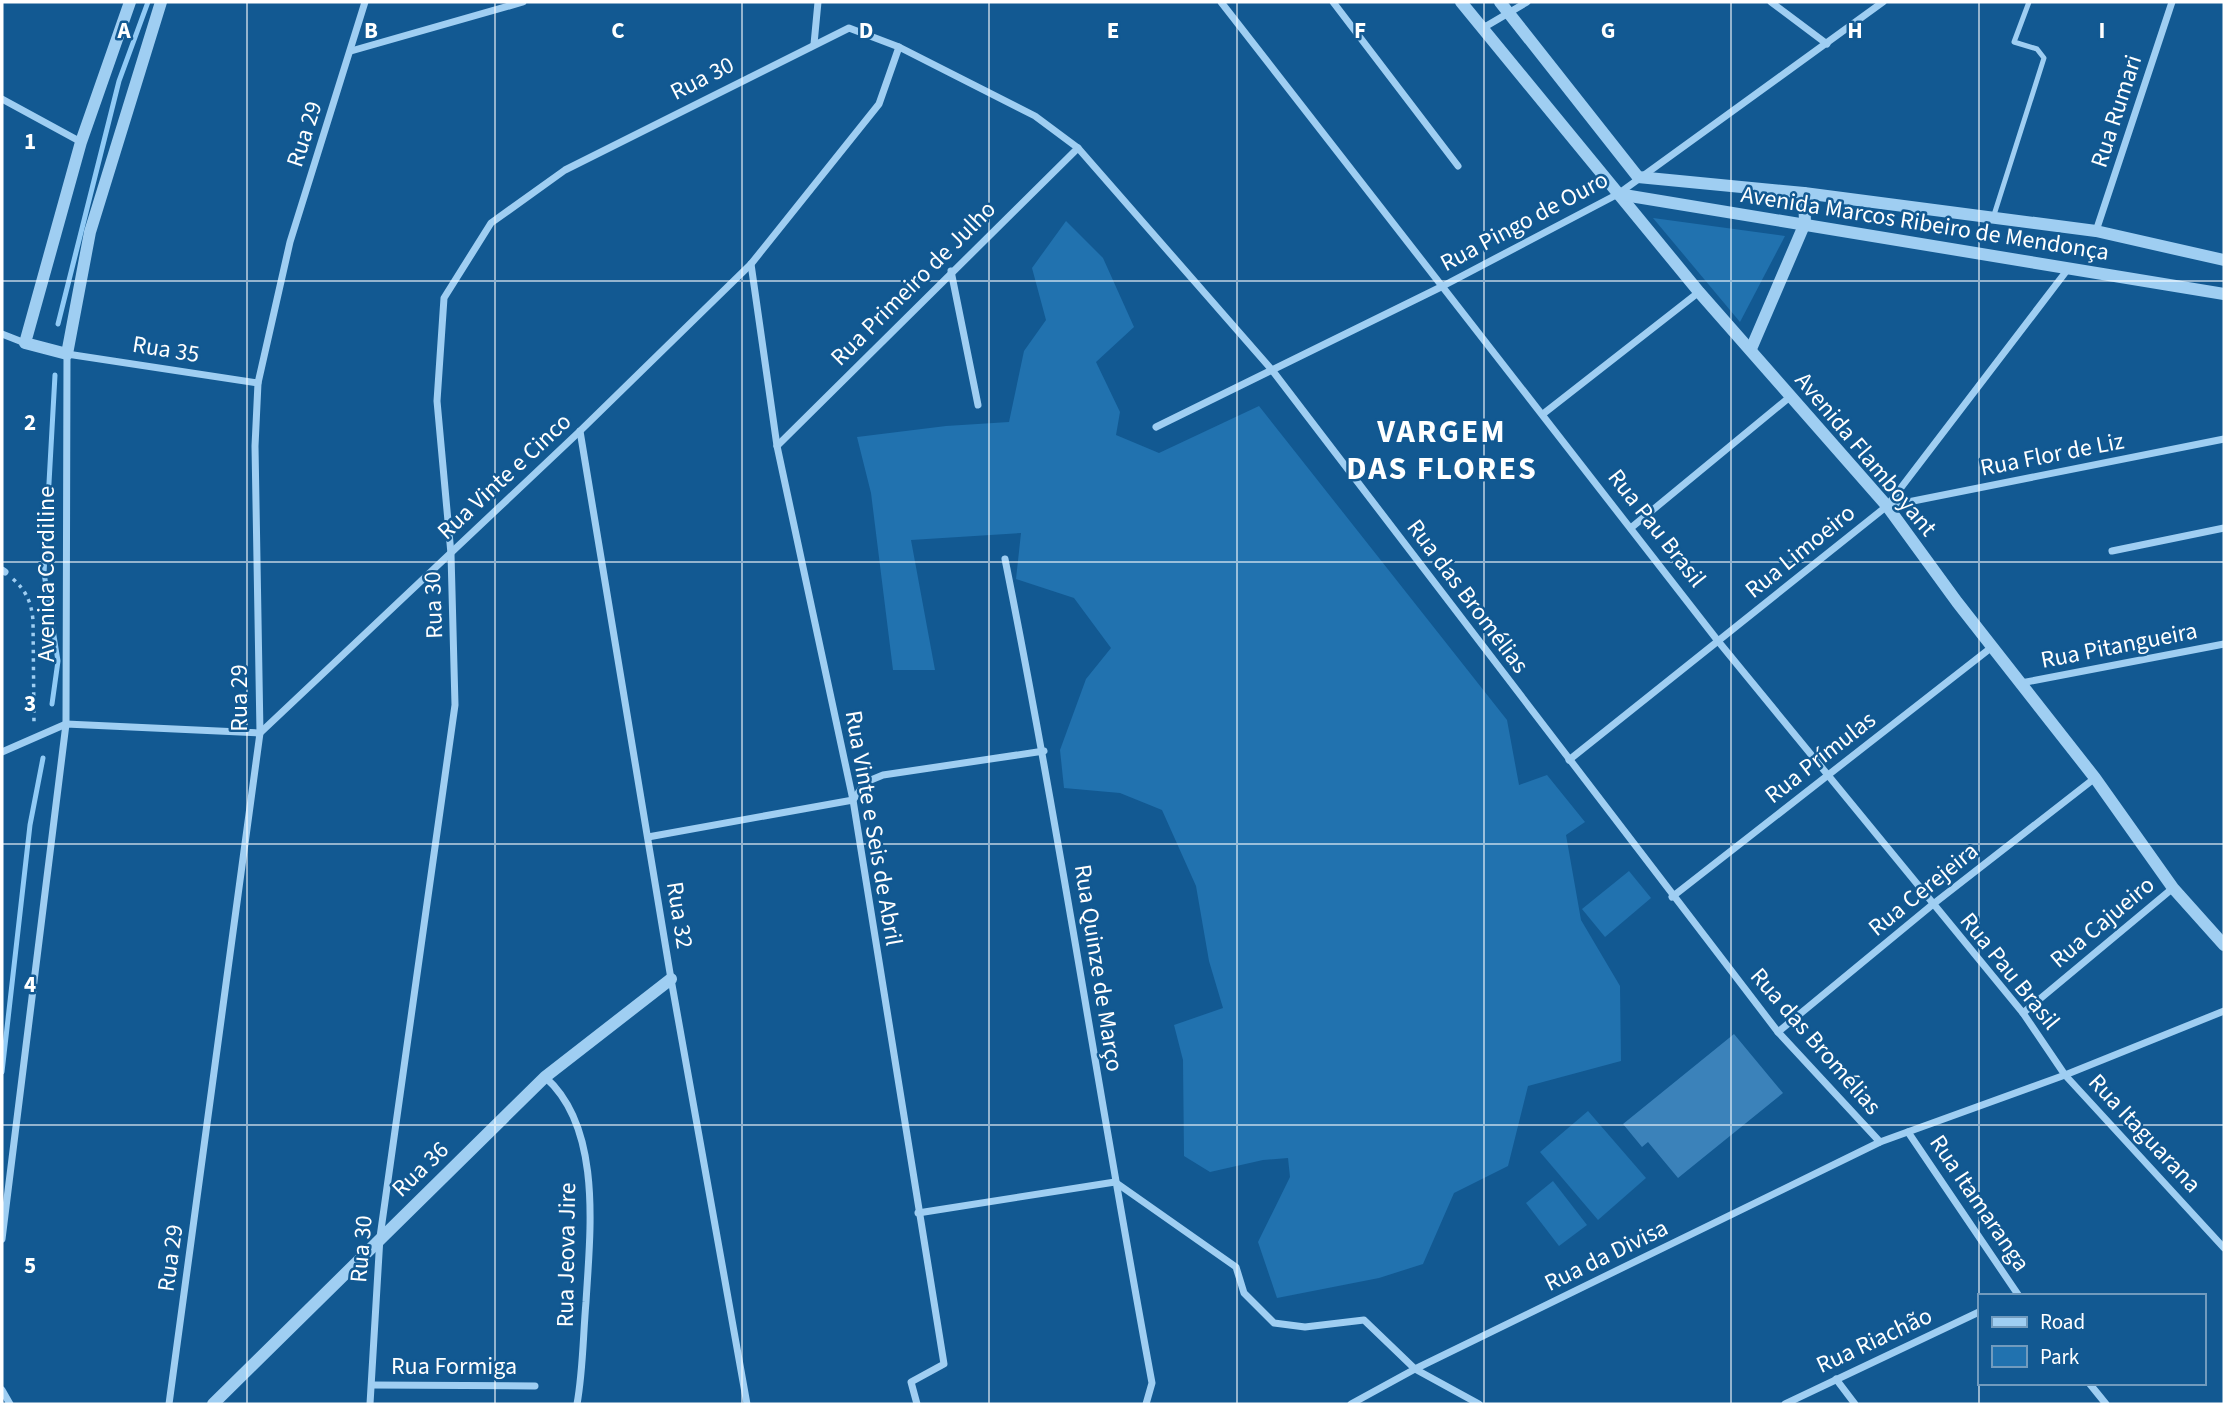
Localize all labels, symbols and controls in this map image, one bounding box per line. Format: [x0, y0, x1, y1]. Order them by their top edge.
text: A [116, 14, 131, 47]
text: B [364, 14, 378, 47]
text: C [611, 14, 625, 47]
text: D [859, 14, 873, 47]
text: E [1107, 14, 1119, 47]
text: F [1354, 14, 1366, 47]
text: G [1601, 14, 1615, 47]
text: H [1847, 14, 1863, 47]
text: I [2099, 14, 2105, 47]
street label: Rua 30 [664, 48, 740, 109]
street label: Rua Rumari [2082, 50, 2151, 172]
street label: Rua 29 [277, 97, 332, 172]
text: 1 [24, 125, 36, 158]
street label: Rua Pingo de Ouro [1434, 162, 1615, 281]
street label: Avenida Marcos Ribeiro de Mendonça [1738, 177, 2112, 270]
street label: Rua Primeiro de Julho [823, 193, 1004, 374]
street label: Rua 35 [130, 327, 202, 372]
street label: Avenida Flamboyant [1786, 364, 1945, 544]
street label: Rua Vinte e Cinco [429, 405, 579, 548]
text: 2 [24, 406, 36, 439]
district label: VARGEM DAS FLORES [1346, 409, 1538, 492]
street label: Rua Flor de Liz [1977, 423, 2127, 486]
street label: Rua Pau Brasil [1599, 462, 1714, 595]
street label: Avenida Cordiline [29, 486, 64, 662]
street label: Rua Limoeiro [1738, 496, 1863, 607]
street label: Rua das Bromélias [1398, 512, 1537, 681]
street label: Rua 30 [415, 571, 452, 639]
street label: Rua Pitangueira [2038, 613, 2200, 678]
street label: Rua 29 [222, 664, 257, 732]
text: 3 [24, 687, 36, 720]
street label: Rua Prímulas [1757, 703, 1883, 812]
street label: Rua Vinte e Seis de Abril [836, 708, 911, 948]
street label: Rua Cerejeira [1861, 834, 1986, 945]
street label: Rua Quinze de Março [1065, 862, 1132, 1074]
street label: Rua Cajueiro [2042, 868, 2162, 977]
street label: Rua 32 [657, 879, 702, 951]
street label: Rua Pau Brasil [1951, 905, 2068, 1038]
street label: Rua das Bromélias [1742, 960, 1890, 1123]
text: 4 [24, 968, 36, 1001]
street label: Rua Itaguarana [2080, 1066, 2209, 1201]
street label: Rua Itamaranga [1921, 1128, 2038, 1279]
street label: Rua 36 [384, 1133, 457, 1205]
street label: Rua Jeova Jire [548, 1182, 585, 1328]
street label: Rua da Divisa [1538, 1210, 1674, 1300]
street label: Rua 30 [341, 1214, 382, 1284]
street label: Rua 29 [148, 1222, 193, 1294]
text: 5 [24, 1249, 36, 1282]
legend [1978, 1294, 2205, 1385]
street label: Rua Riachão [1810, 1298, 1938, 1383]
text: Road [2040, 1307, 2085, 1337]
text: Park [2040, 1342, 2080, 1372]
street label: Rua Formiga [391, 1349, 517, 1384]

